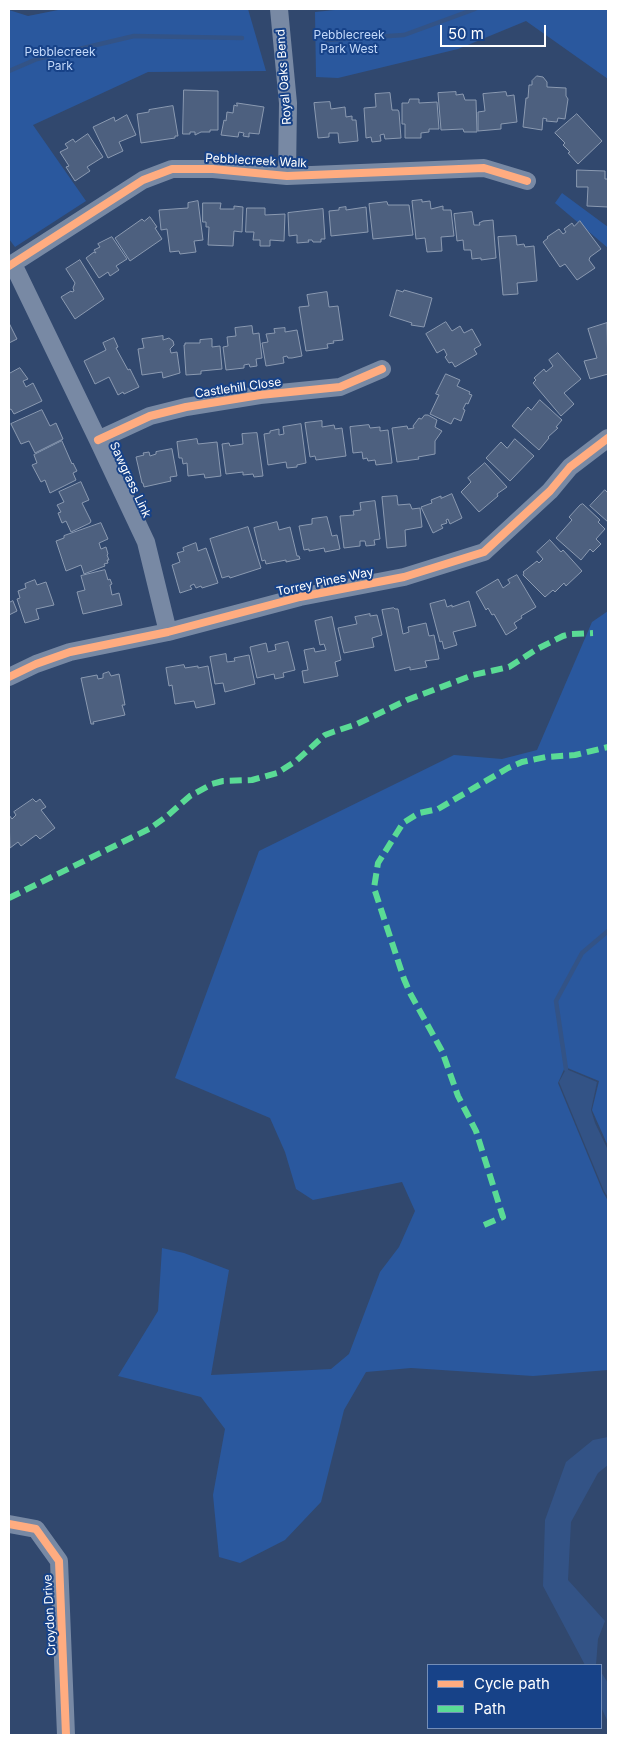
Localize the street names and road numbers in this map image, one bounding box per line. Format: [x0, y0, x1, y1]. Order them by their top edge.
street label: Royal Oaks Bend [273, 29, 295, 125]
street label: Pebblecreek Walk [205, 151, 307, 171]
street label: Castlehill Close [194, 375, 282, 401]
street label: Sawgrass Link [106, 440, 154, 520]
street label: Torrey Pines Way [275, 565, 375, 599]
street label: Croydon Drive [41, 1574, 59, 1656]

